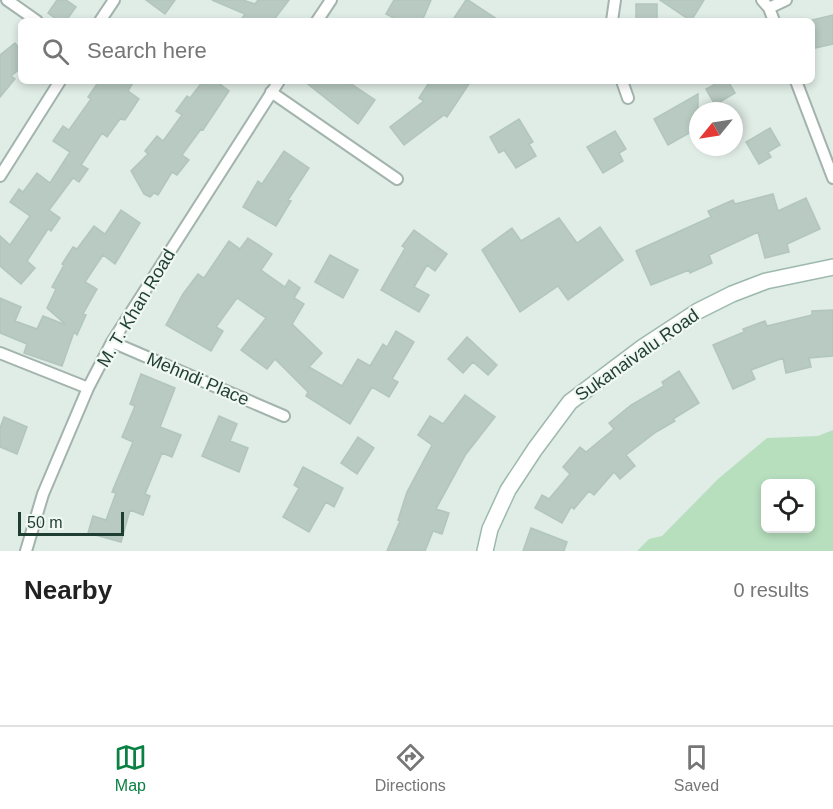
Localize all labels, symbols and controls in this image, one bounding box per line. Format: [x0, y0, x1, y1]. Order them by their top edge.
search box [18, 18, 815, 84]
icon: search [39, 35, 72, 68]
text: Search here [87, 38, 207, 63]
north arrow [689, 102, 743, 156]
street label: M. T. Khan Road [93, 246, 179, 370]
street label: Sukanaivalu Road [571, 305, 703, 405]
street label: Mehndi Place [144, 348, 252, 410]
map controls [761, 479, 815, 533]
button: locate [761, 479, 815, 533]
scale bar [18, 509, 124, 536]
text: 50 m [27, 514, 63, 531]
text: Nearby [24, 575, 112, 605]
text: 0 results [733, 579, 809, 601]
tab: Map [114, 741, 147, 795]
tab: Directions [375, 741, 446, 795]
tab: Saved [674, 741, 719, 795]

